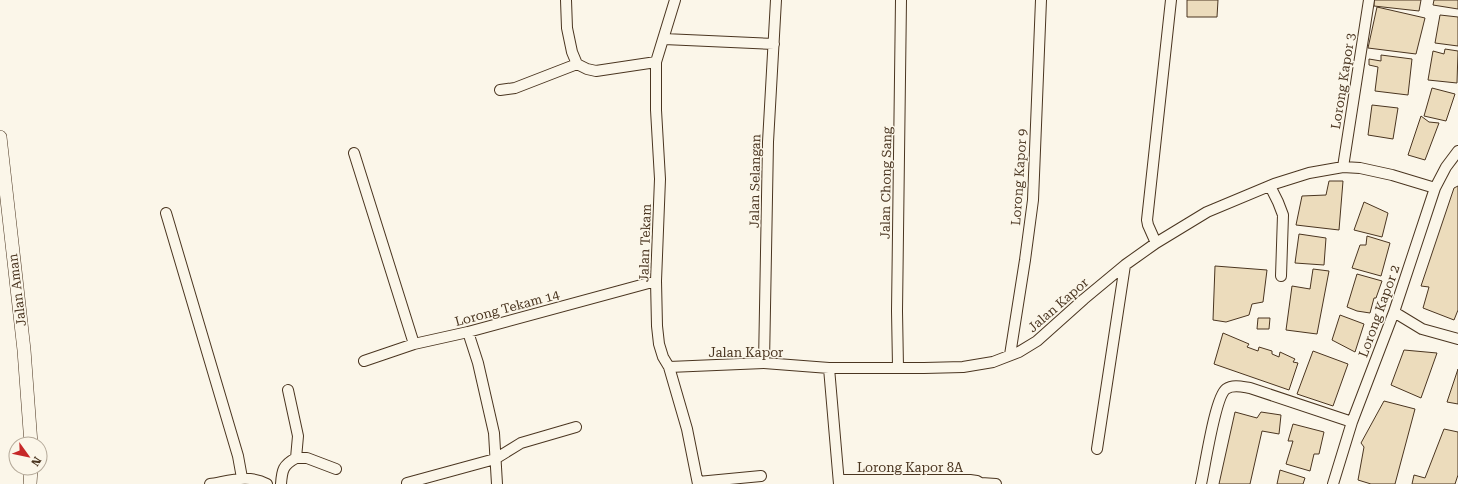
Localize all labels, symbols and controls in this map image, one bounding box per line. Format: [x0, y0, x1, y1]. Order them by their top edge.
street label: Lorong Kapor 3 [1328, 32, 1358, 130]
street label: Jalan Chong Sang [878, 126, 894, 239]
street label: Lorong Kapor 9 [1008, 128, 1030, 226]
street label: Jalan Selangan [747, 133, 763, 228]
street label: Jalan Tekam [636, 203, 654, 282]
street label: Jalan Aman [5, 252, 29, 327]
street label: Lorong Kapor 2 [1355, 263, 1403, 359]
street label: Jalan Kapor [1025, 274, 1092, 335]
street label: Lorong Tekam 14 [453, 287, 562, 329]
street label: Jalan Kapor [709, 345, 784, 360]
north arrow [8, 436, 48, 476]
text: N [28, 454, 44, 469]
street label: Lorong Kapor 8A [857, 460, 963, 475]

